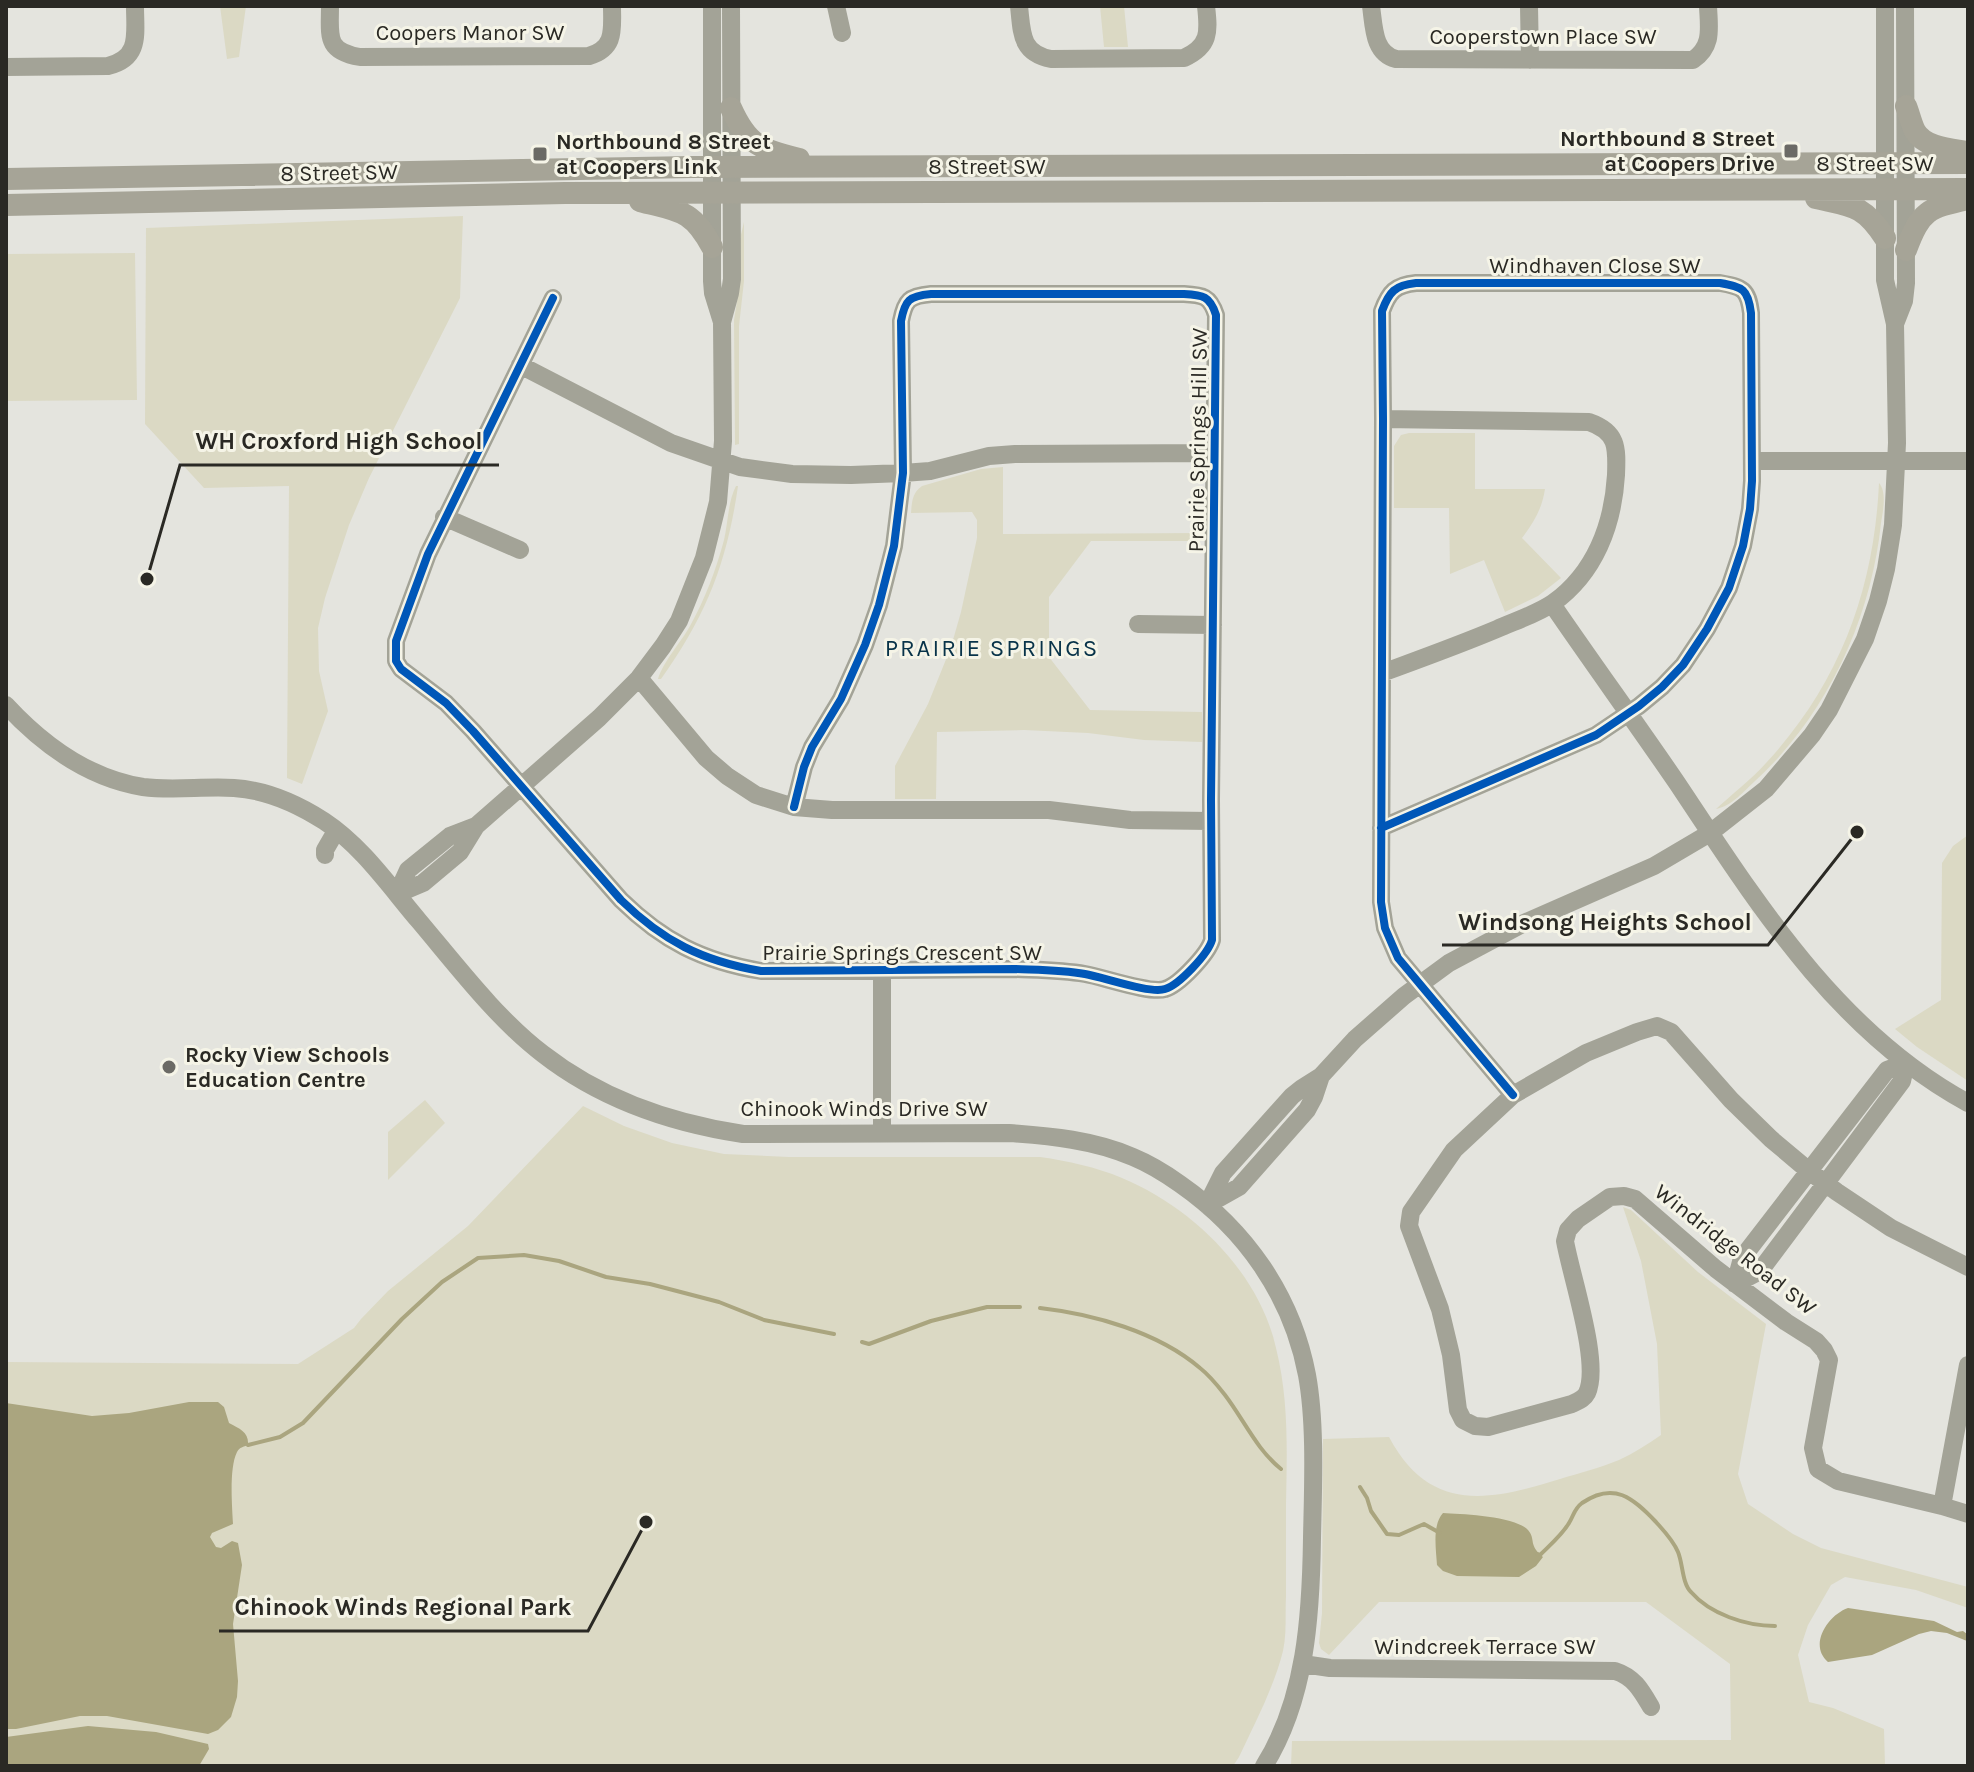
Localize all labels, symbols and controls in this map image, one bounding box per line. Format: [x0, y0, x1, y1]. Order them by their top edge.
street label: Coopers Manor SW [376, 20, 565, 46]
street label: Cooperstown Place SW [1429, 24, 1657, 50]
place label: Northbound 8 Street at Coopers Drive [1560, 126, 1775, 177]
place label: Northbound 8 Street at Coopers Link [556, 129, 771, 180]
marker: Northbound 8 Street at Coopers Drive [1782, 142, 1800, 160]
marker: Northbound 8 Street at Coopers Link [531, 145, 549, 163]
street label: 8 Street SW [1816, 151, 1934, 177]
street label: 8 Street SW [928, 154, 1046, 180]
street label: 8 Street SW [280, 159, 398, 187]
street label: Windhaven Close SW [1489, 253, 1701, 279]
street label: Prairie Springs Hill SW [1183, 327, 1213, 553]
callout: WH Croxford High School [180, 417, 499, 465]
text: WH Croxford High School [195, 427, 483, 455]
district label: PRAIRIE SPRINGS [885, 634, 1099, 662]
callout: Windsong Heights School [1442, 897, 1768, 945]
text: Windsong Heights School [1458, 908, 1752, 936]
street label: Prairie Springs Crescent SW [762, 940, 1042, 966]
place label: Rocky View Schools Education Centre [185, 1042, 390, 1093]
marker: Rocky View Schools Education Centre [160, 1058, 178, 1076]
street label: Chinook Winds Drive SW [740, 1096, 988, 1122]
street label: Windridge Road SW [1649, 1179, 1822, 1321]
callout: Chinook Winds Regional Park [219, 1583, 588, 1631]
text: Chinook Winds Regional Park [235, 1593, 571, 1621]
street label: Windcreek Terrace SW [1374, 1634, 1596, 1660]

